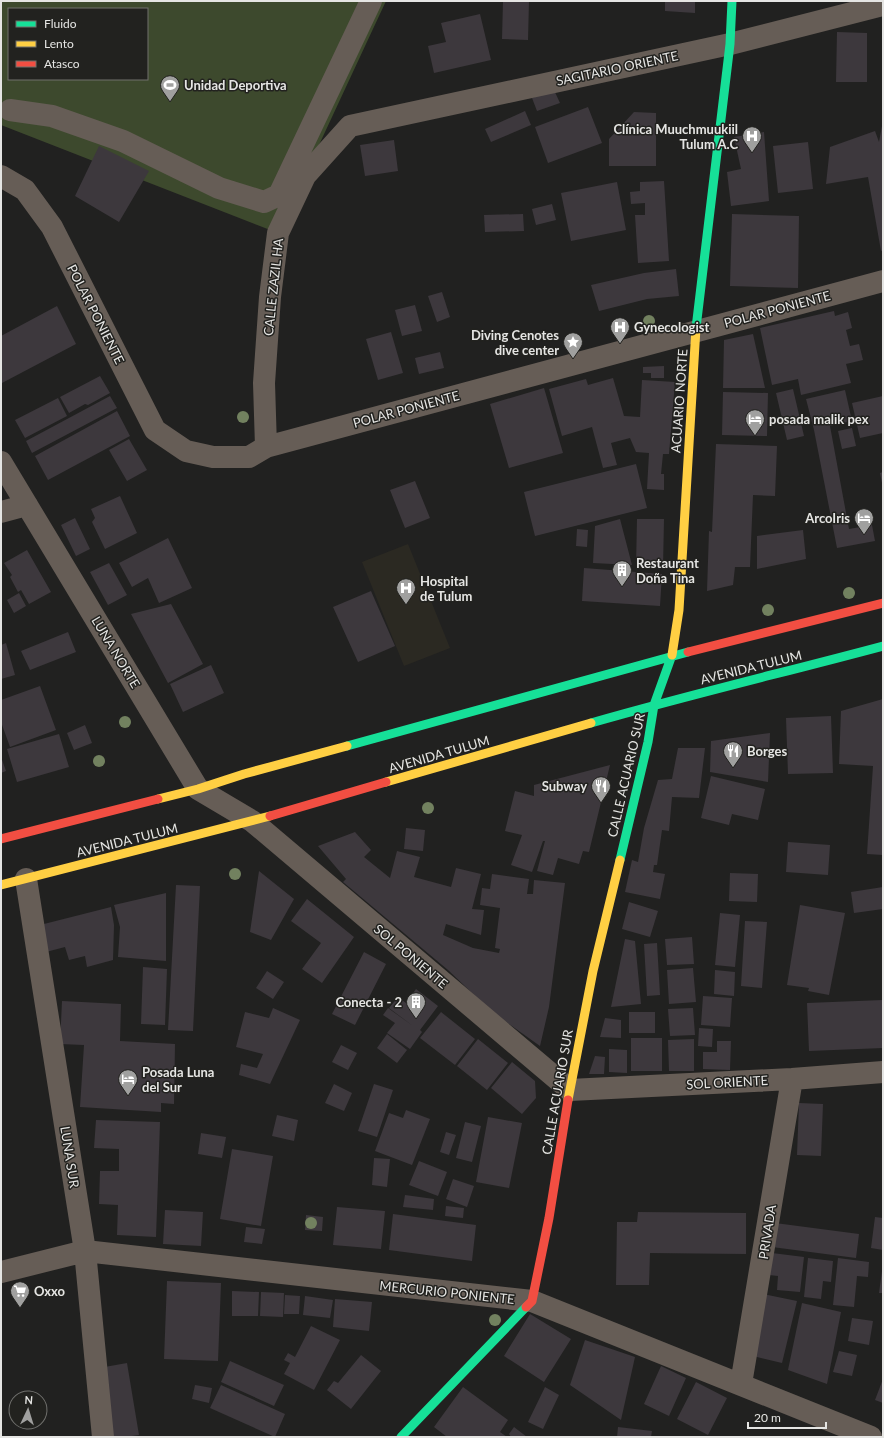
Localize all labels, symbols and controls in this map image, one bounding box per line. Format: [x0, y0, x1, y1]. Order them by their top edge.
legend [8, 8, 148, 80]
text: Fluido [44, 16, 77, 31]
text: Lento [44, 36, 74, 51]
street label: SAGITARIO ORIENTE [554, 47, 680, 89]
text: Atasco [44, 56, 80, 71]
sports icon: Unidad Deportiva [159, 74, 181, 102]
place label: Unidad Deportiva [184, 77, 287, 93]
place label: Clínica Muuchmuukiil Tulum A.C [613, 121, 738, 152]
hospital icon: Clínica Muuchmuukiil Tulum A.C [741, 125, 763, 153]
street label: CALLE ZAZIL HA [260, 237, 286, 337]
street label: POLAR PONIENTE [64, 262, 128, 366]
street label: POLAR PONIENTE [722, 287, 832, 331]
hospital icon: Gynecologist [609, 316, 631, 344]
place label: Gynecologist [634, 319, 709, 335]
place label: Diving Cenotes dive center [471, 327, 559, 358]
place icon: Diving Cenotes dive center [562, 331, 584, 359]
street label: ACUARIO NORTE [667, 348, 691, 454]
street label: POLAR PONIENTE [351, 387, 461, 431]
hotel icon: posada malik pex [744, 408, 766, 436]
place label: posada malik pex [769, 411, 869, 427]
hotel icon: ArcoIris [853, 507, 875, 535]
place label: ArcoIris [804, 510, 850, 526]
place label: Restaurant Doña Tina [636, 555, 699, 586]
building icon: Restaurant Doña Tina [611, 559, 633, 587]
place label: Hospital de Tulum [420, 573, 473, 604]
hospital icon: Hospital de Tulum [395, 577, 417, 605]
street label: LUNA NORTE [88, 613, 144, 691]
street label: AVENIDA TULUM [699, 647, 803, 687]
street label: CALLE ACUARIO SUR [604, 711, 648, 839]
street label: AVENIDA TULUM [387, 732, 491, 776]
restaurant icon: Borges [722, 740, 744, 768]
place label: Borges [747, 743, 787, 759]
restaurant icon: Subway [590, 775, 612, 803]
place label: Subway [542, 778, 587, 794]
street label: AVENIDA TULUM [75, 820, 179, 860]
street label: SOL PONIENTE [371, 920, 451, 992]
building icon: Conecta - 2 [405, 991, 427, 1019]
place label: Conecta - 2 [335, 994, 402, 1010]
street label: CALLE ACUARIO SUR [538, 1027, 576, 1156]
place label: Posada Luna del Sur [142, 1064, 214, 1095]
hotel icon: Posada Luna del Sur [117, 1068, 139, 1096]
street label: SOL ORIENTE [686, 1072, 768, 1092]
street label: LUNA SUR [57, 1125, 83, 1190]
street label: PRIVADA [755, 1203, 779, 1260]
street label: MERCURIO PONIENTE [379, 1277, 515, 1307]
supermarket icon: Oxxo [9, 1280, 31, 1308]
place label: Oxxo [34, 1283, 66, 1299]
north arrow [8, 1390, 48, 1430]
text: N [24, 1393, 33, 1406]
scale bar [748, 1404, 826, 1430]
text: 20 m [754, 1410, 781, 1425]

